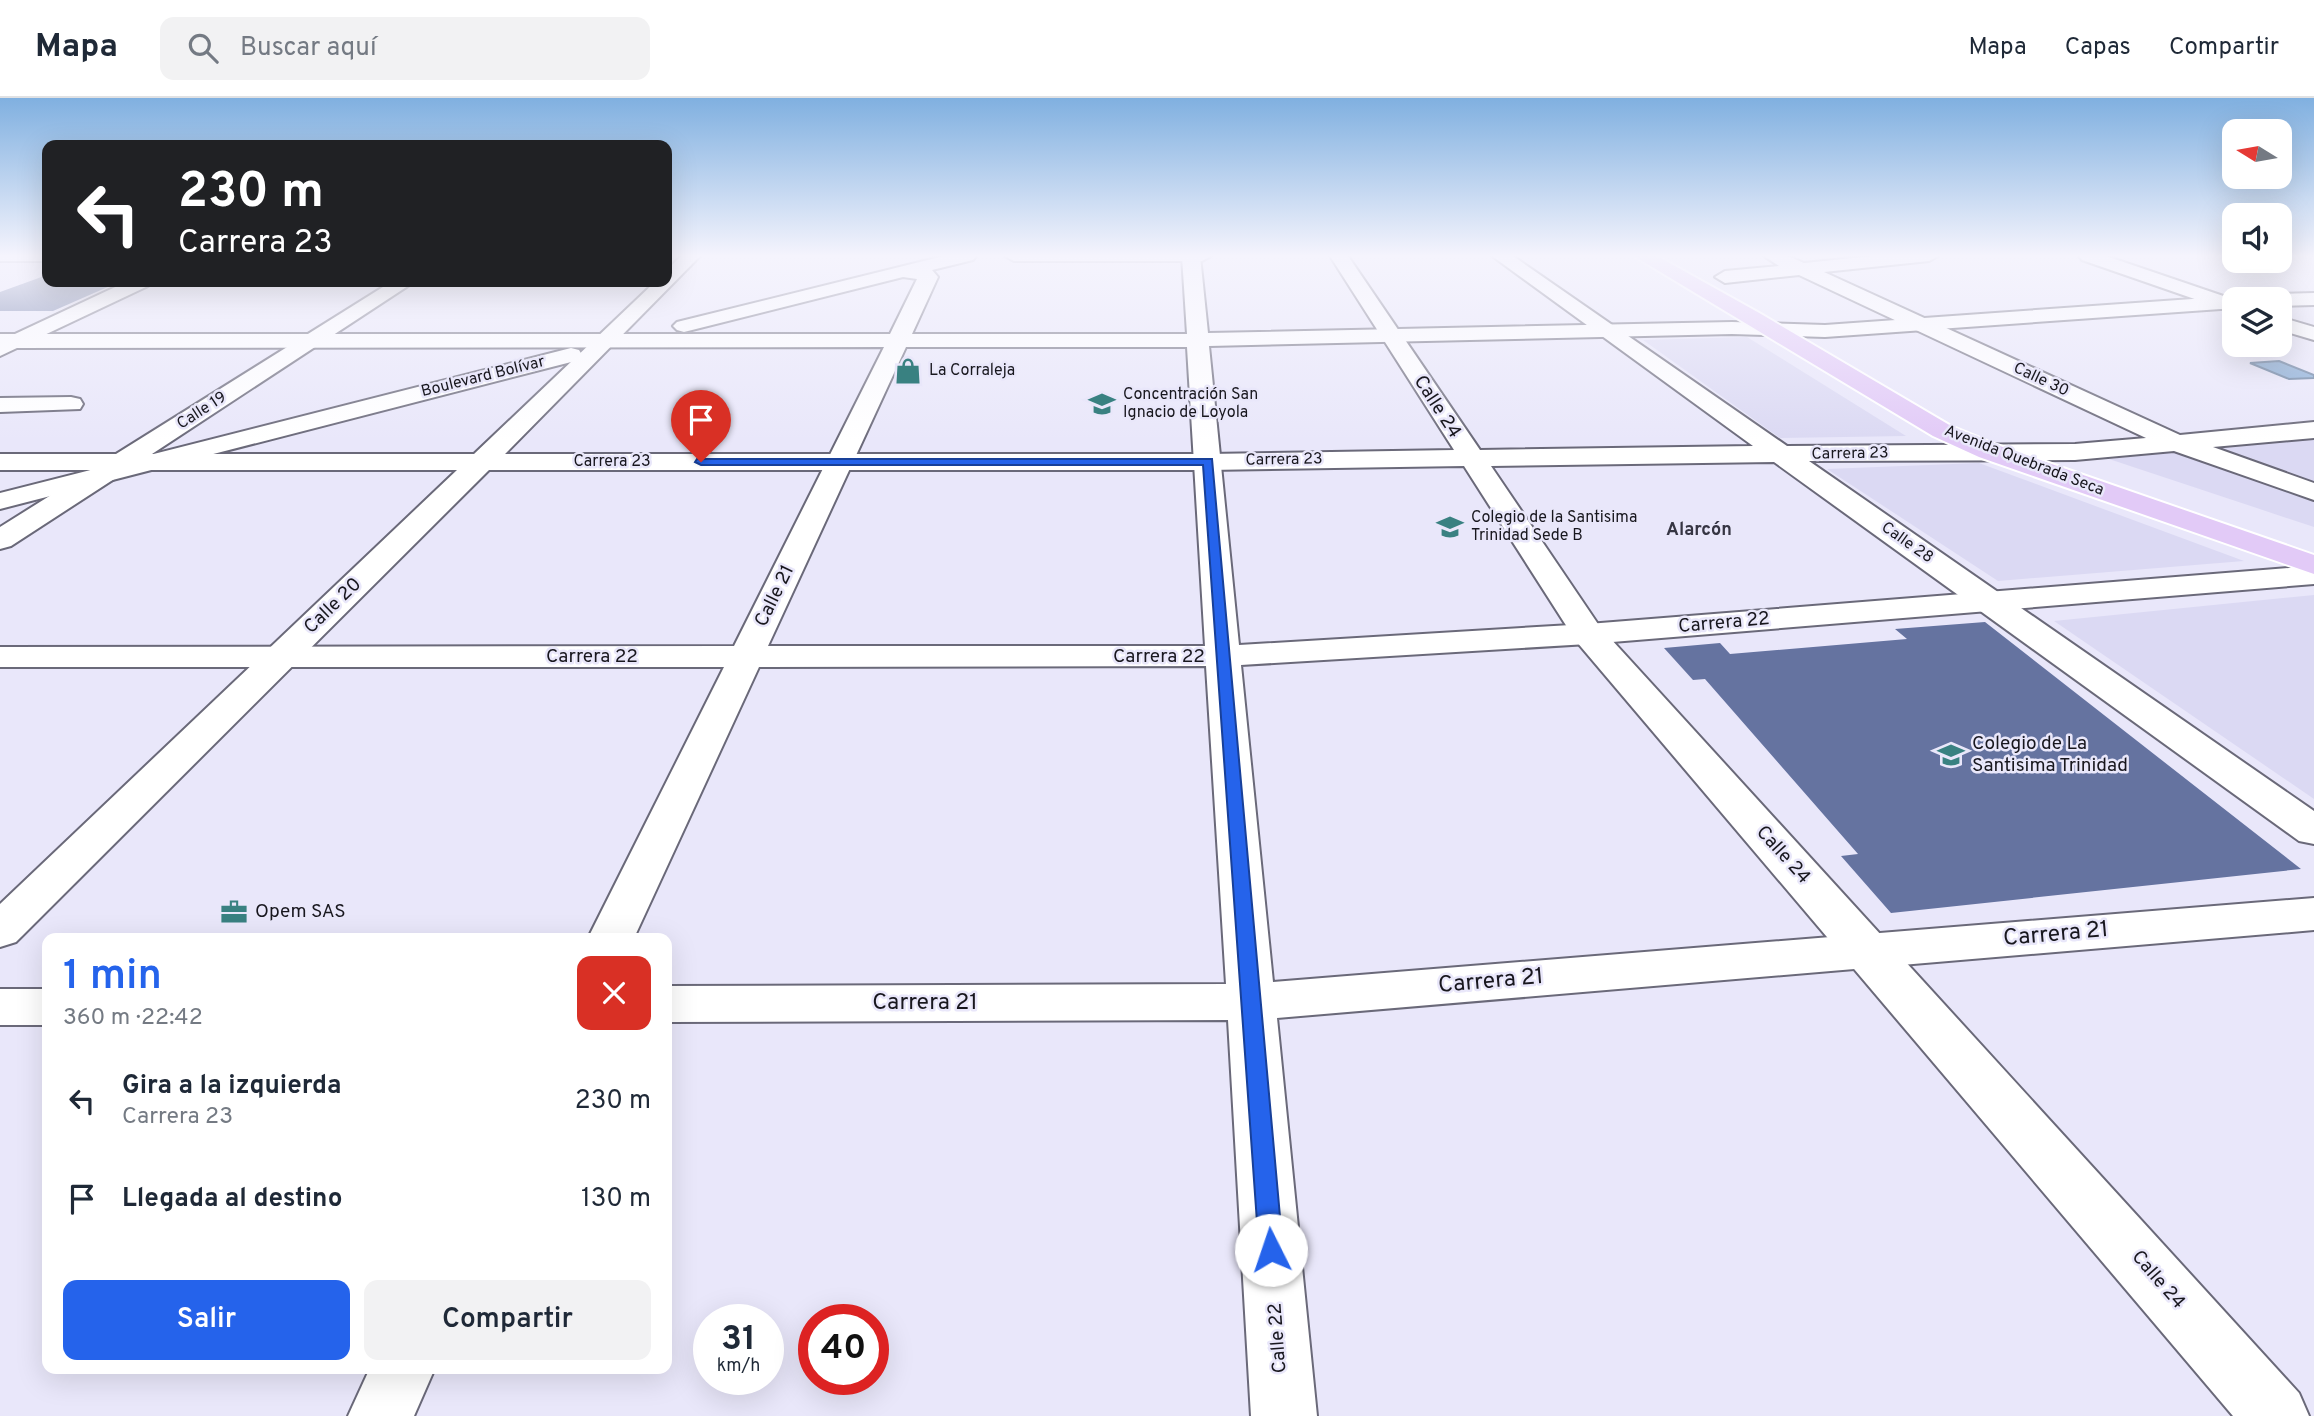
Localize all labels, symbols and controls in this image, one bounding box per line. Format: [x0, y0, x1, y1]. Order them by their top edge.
search box [160, 17, 650, 80]
text: Mapa [35, 27, 118, 69]
icon: search [184, 29, 222, 67]
text: Buscar aquí [240, 32, 377, 65]
text: Mapa [1969, 33, 2027, 63]
text: Capas [2065, 33, 2131, 63]
text: Compartir [2169, 33, 2279, 63]
north arrow [2222, 119, 2292, 189]
map controls [2222, 119, 2292, 357]
text: 230 m [178, 163, 324, 225]
icon: left [63, 168, 154, 259]
button: sound [2222, 203, 2292, 273]
text: Carrera 23 [178, 224, 332, 264]
button: layers [2222, 287, 2292, 357]
street label: Boulevard Bolívar [419, 352, 547, 402]
shop icon: La Corraleja [893, 356, 923, 386]
street label: Calle 30 [2010, 358, 2072, 402]
place label: La Corraleja [929, 361, 1015, 381]
street label: Calle 24 [1408, 371, 1466, 443]
place label: Concentración San Ignacio de Loyola [1123, 385, 1258, 423]
street label: Calle 19 [173, 388, 231, 434]
school or university icon: Concentración San Ignacio de Loyola [1087, 389, 1117, 419]
pin [671, 390, 731, 462]
icon: arrive [682, 401, 720, 439]
street label: Avenida Quebrada Seca [1941, 421, 2107, 501]
street label: Carrera 23 [1811, 443, 1889, 465]
street label: Carrera 23 [1245, 449, 1323, 471]
street label: Carrera 23 [573, 452, 651, 472]
place label: Colegio de la Santisima Trinidad Sede B [1471, 508, 1637, 546]
school or university icon: Colegio de la Santisima Trinidad Sede B [1435, 512, 1465, 542]
street label: Calle 28 [1877, 518, 1937, 568]
district label: Alarcón [1666, 519, 1732, 542]
street label: Calle 21 [750, 561, 800, 631]
street label: Calle 20 [299, 573, 367, 639]
street label: Carrera 22 [1677, 607, 1771, 639]
street label: Carrera 22 [546, 645, 638, 669]
street label: Carrera 22 [1113, 645, 1205, 669]
place label: Colegio de La Santisima Trinidad [1972, 732, 2128, 778]
school or university icon: Colegio de La Santisima Trinidad [1936, 740, 1966, 770]
street label: Calle 24 [1751, 821, 1815, 889]
office icon: Opem SAS [219, 897, 249, 927]
place label: Opem SAS [255, 900, 346, 924]
street label: Carrera 21 [2002, 916, 2110, 954]
text: 1 min [63, 951, 162, 1004]
button: close [577, 956, 651, 1030]
street label: Carrera 21 [1437, 963, 1545, 1001]
street label: Carrera 21 [872, 989, 978, 1018]
text: 360 m · 22:42 [63, 1004, 203, 1033]
text: Gira a la izquierda [122, 1070, 341, 1103]
icon: left [63, 1082, 101, 1120]
text: 230 m [575, 1085, 651, 1118]
text: Carrera 23 [122, 1103, 233, 1132]
icon: arrive [63, 1180, 101, 1218]
text: Llegada al destino [122, 1183, 342, 1216]
text: 130 m [581, 1183, 651, 1216]
position arrow [1234, 1213, 1308, 1287]
street label: Calle 24 [2126, 1246, 2190, 1314]
button: Salir [63, 1280, 350, 1360]
button: Compartir [364, 1280, 651, 1360]
street label: Calle 22 [1264, 1302, 1292, 1374]
speed limit sign: 40 [798, 1304, 889, 1395]
text: 31 [721, 1318, 756, 1362]
text: km/h [717, 1355, 760, 1378]

